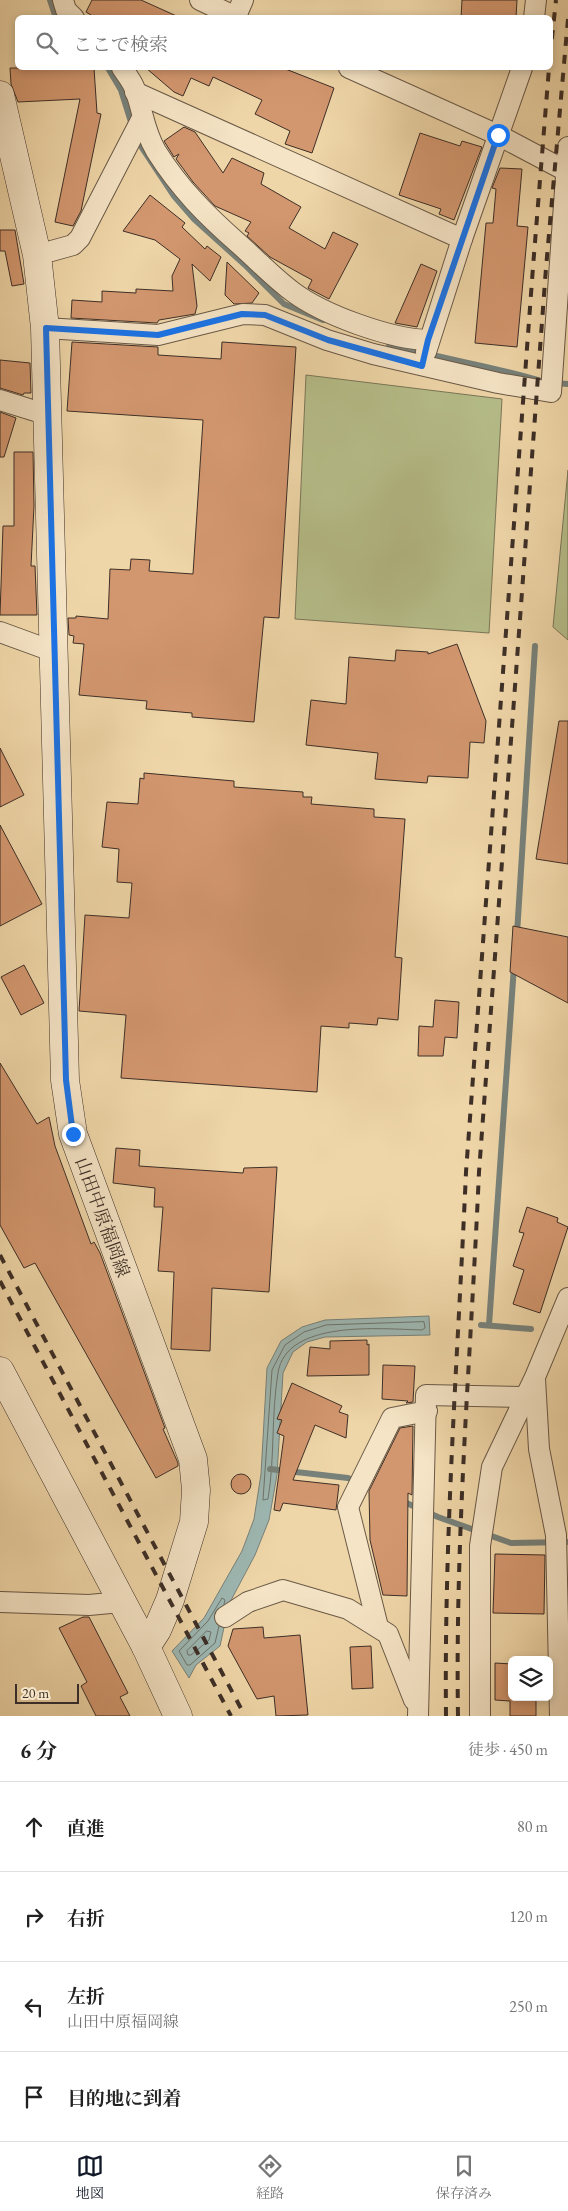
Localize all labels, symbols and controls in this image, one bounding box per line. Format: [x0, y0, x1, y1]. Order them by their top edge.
search box [15, 15, 553, 70]
icon: search [33, 29, 61, 57]
text: ここで検索 [73, 32, 168, 57]
route start [487, 124, 510, 147]
route end [62, 1123, 85, 1146]
street label: 山田中原福岡線 [71, 1154, 135, 1280]
map controls [508, 1656, 553, 1701]
button: layers [508, 1656, 553, 1701]
scale bar [15, 1681, 79, 1704]
text: 20 m [22, 1684, 49, 1702]
text: 6 分 [20, 1737, 57, 1764]
text: 徒歩 · 450 m [468, 1739, 548, 1760]
icon: ahead [20, 1813, 48, 1841]
text: 直進 [67, 1816, 105, 1841]
text: 80 m [517, 1816, 548, 1837]
icon: right [20, 1903, 48, 1931]
text: 右折 [67, 1906, 105, 1931]
text: 120 m [509, 1906, 548, 1927]
text: 左折 [67, 1984, 105, 2009]
icon: left [20, 1993, 48, 2021]
text: 250 m [509, 1996, 548, 2017]
text: 山田中原福岡線 [67, 2011, 179, 2032]
icon: arrive [20, 2083, 48, 2111]
text: 目的地に到着 [67, 2086, 181, 2111]
tab: 地図 [76, 2152, 104, 2202]
tab: 経路 [256, 2152, 284, 2202]
tab: 保存済み [436, 2152, 492, 2202]

